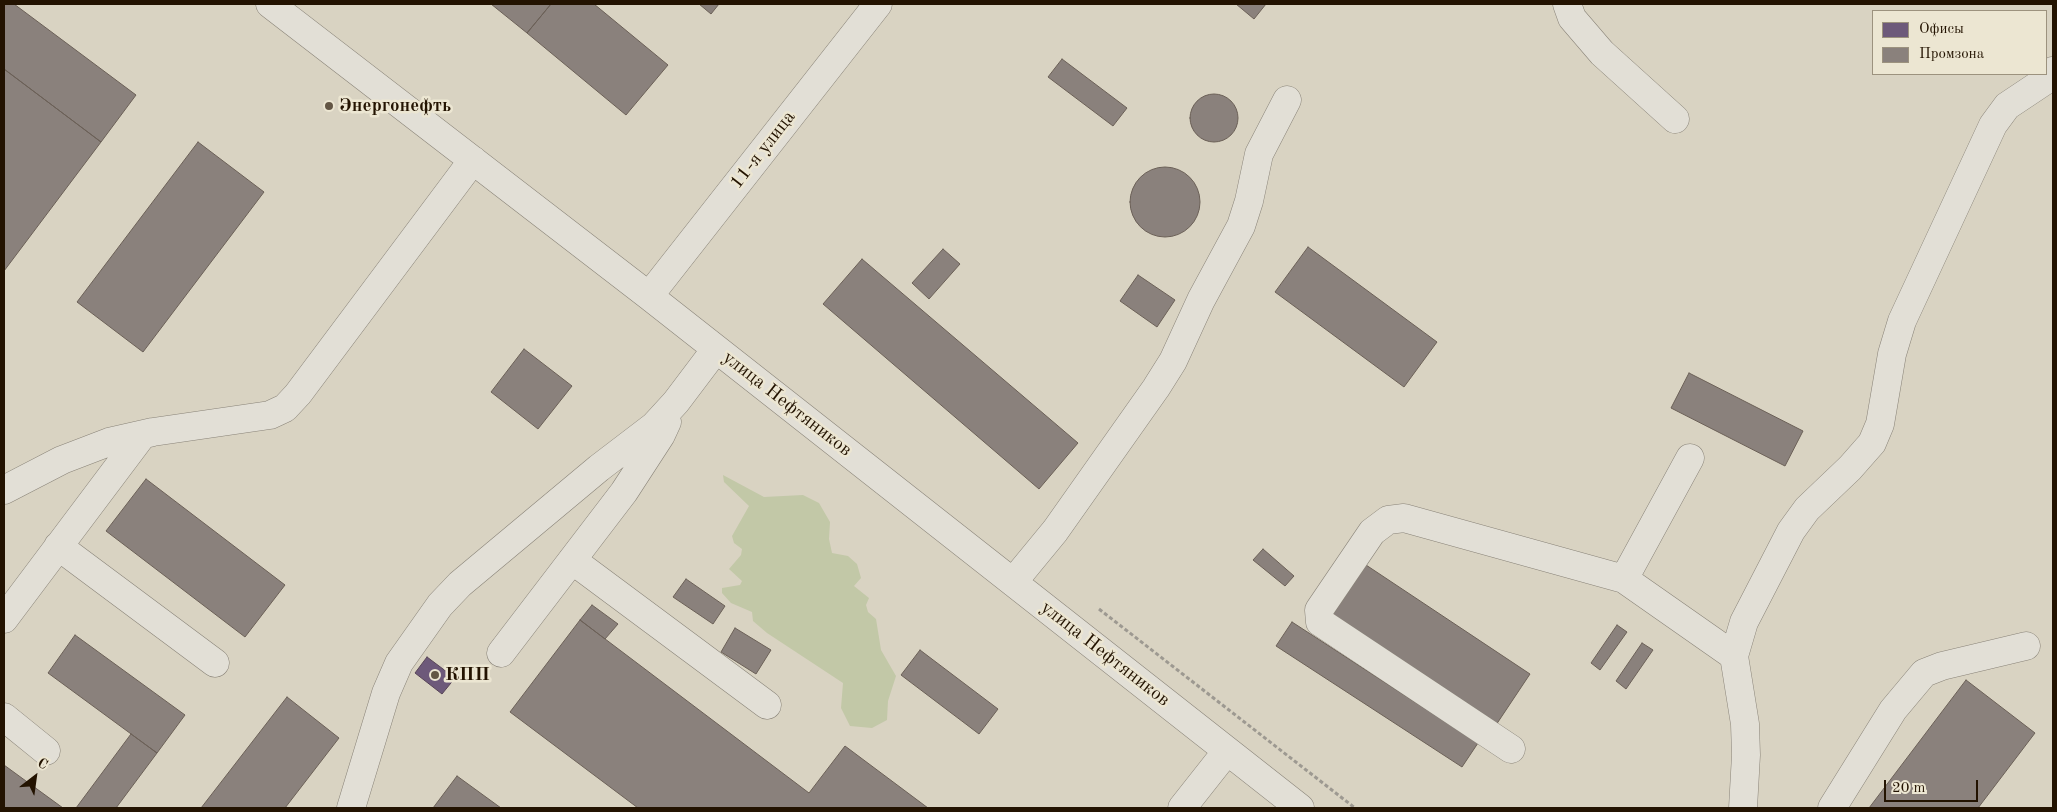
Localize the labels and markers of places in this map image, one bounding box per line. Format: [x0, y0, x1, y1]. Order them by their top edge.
place label: Энергонефть [339, 95, 451, 117]
marker: Энергонефть [323, 100, 335, 112]
place label: КПП [445, 664, 490, 686]
marker: КПП [429, 669, 441, 681]

